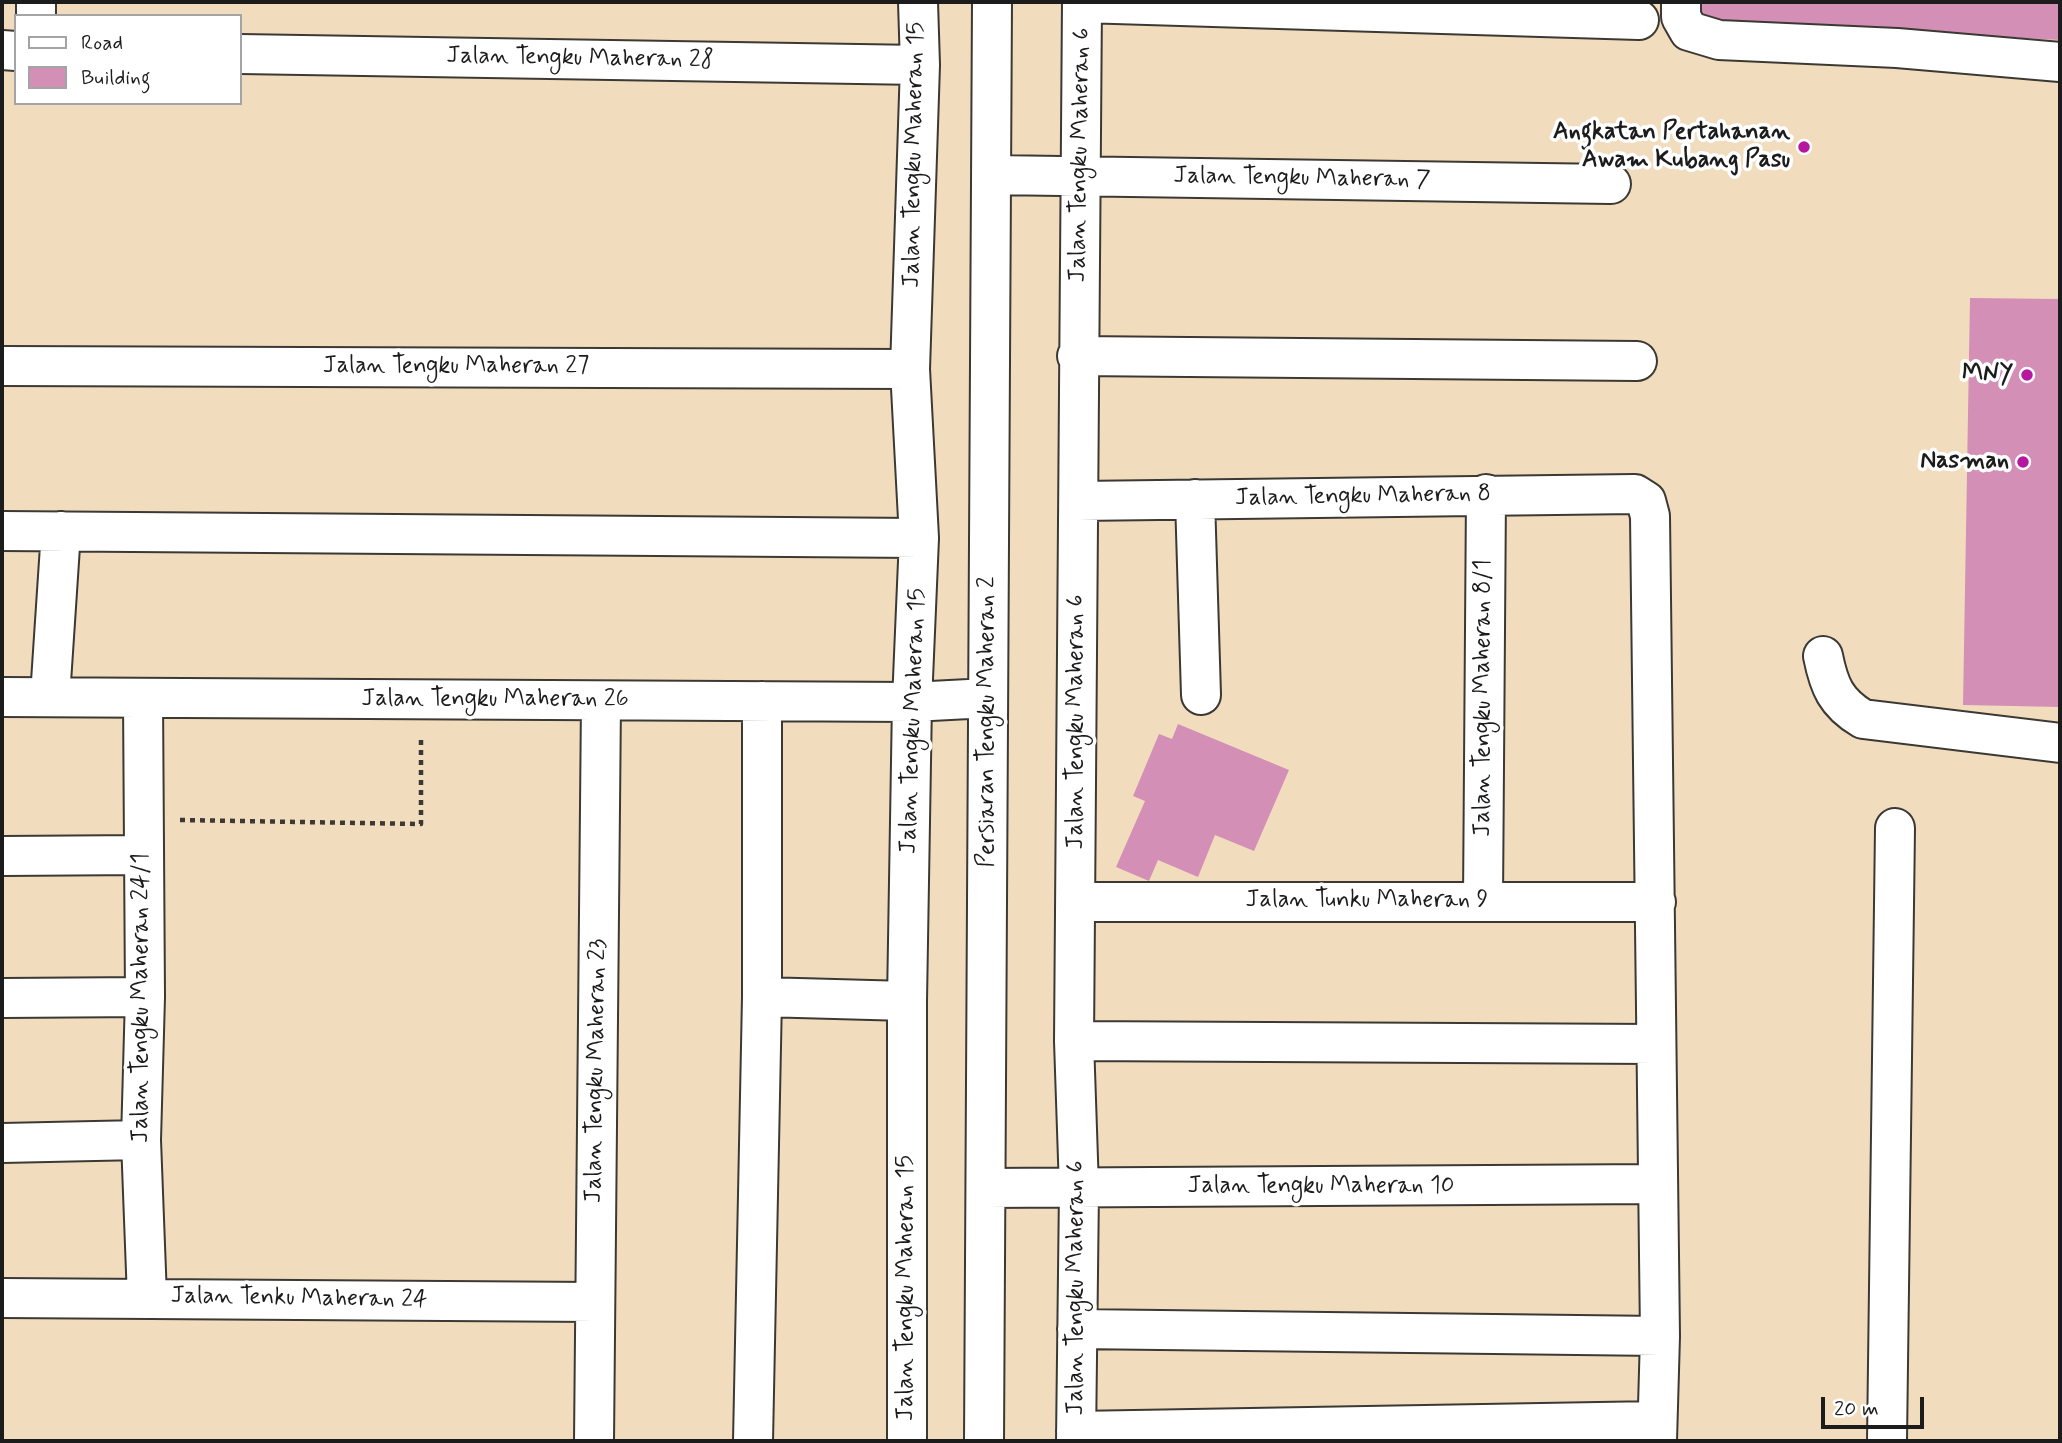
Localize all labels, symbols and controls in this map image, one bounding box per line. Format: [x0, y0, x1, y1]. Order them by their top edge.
legend [14, 14, 242, 105]
street label: Jalan Tengku Maheran 15 [898, 22, 932, 288]
street label: Jalan Tengku Maheran 6 [1064, 27, 1098, 283]
text: Road [81, 29, 123, 57]
street label: Jalan Tengku Maheran 28 [446, 42, 714, 76]
text: Building [81, 64, 151, 92]
place label: Angkatan Pertahanan Awam Kubang Pasu [1553, 119, 1790, 175]
marker: Angkatan Pertahanan Awam Kubang Pasu [1796, 139, 1812, 155]
street label: Jalan Tengku Maheran 7 [1173, 162, 1431, 196]
street label: Jalan Tengku Maheran 27 [323, 353, 589, 381]
place label: MNY [1962, 361, 2013, 389]
marker: MNY [2019, 367, 2035, 383]
place label: Nasman [1920, 448, 2009, 476]
marker: Nasman [2015, 454, 2031, 470]
street label: Jalan Tengku Maheran 8 [1235, 480, 1491, 514]
street label: Jalan Tengku Maheran 8/1 [1470, 559, 1498, 837]
street label: Persiaran Tengku Maheran 2 [974, 576, 1002, 868]
street label: Jalan Tengku Maheran 15 [895, 588, 933, 854]
street label: Jalan Tengku Maheran 6 [1063, 595, 1091, 849]
street label: Jalan Tengku Maheran 26 [361, 686, 629, 714]
street label: Jalan Tengku Maheran 24/1 [128, 853, 156, 1143]
street label: Jalan Tunku Maheran 9 [1246, 887, 1488, 915]
street label: Jalan Tengku Maheran 23 [580, 939, 614, 1203]
street label: Jalan Tengku Maheran 15 [893, 1155, 921, 1421]
street label: Jalan Tengku Maheran 6 [1063, 1161, 1091, 1415]
street label: Jalan Tengku Maheran 10 [1187, 1173, 1455, 1201]
street label: Jalan Tenku Maheran 24 [170, 1282, 428, 1316]
scale bar [1824, 1384, 1927, 1428]
text: 20 m [1834, 1395, 1879, 1423]

